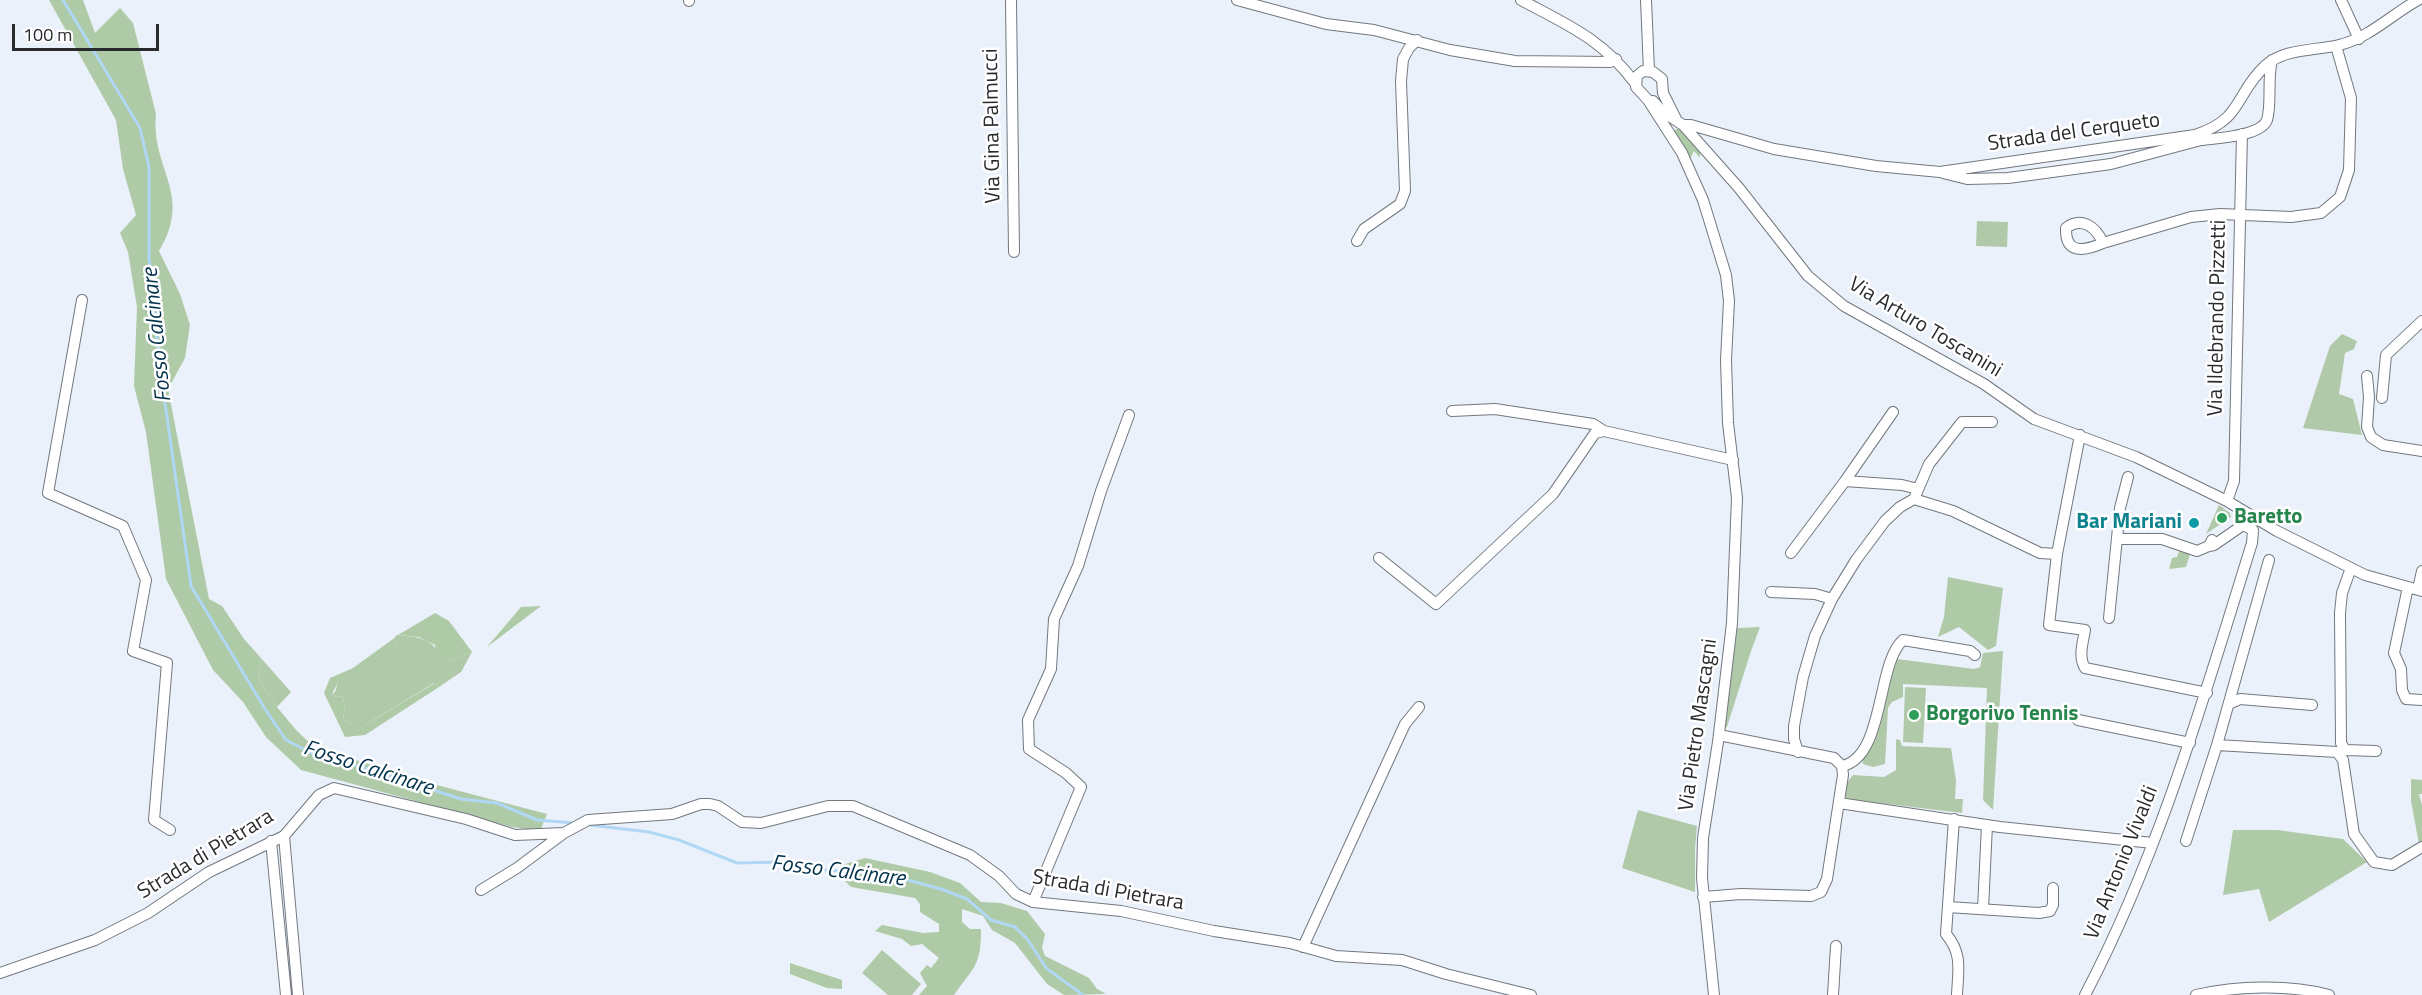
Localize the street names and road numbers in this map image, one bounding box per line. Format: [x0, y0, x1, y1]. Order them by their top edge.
street label: Via Gina Palmucci [979, 48, 1007, 204]
street label: Strada del Cerqueto [1986, 108, 2162, 158]
street label: Via Ildebrando Pizzetti [2204, 219, 2232, 417]
street label: Via Arturo Toscanini [1844, 272, 2006, 384]
street label: Via Pietro Mascagni [1674, 637, 1724, 813]
street label: Via Antonio Vivaldi [2080, 782, 2164, 944]
street label: Strada di Pietrara [134, 805, 278, 905]
street label: Strada di Pietrara [1030, 865, 1186, 917]

